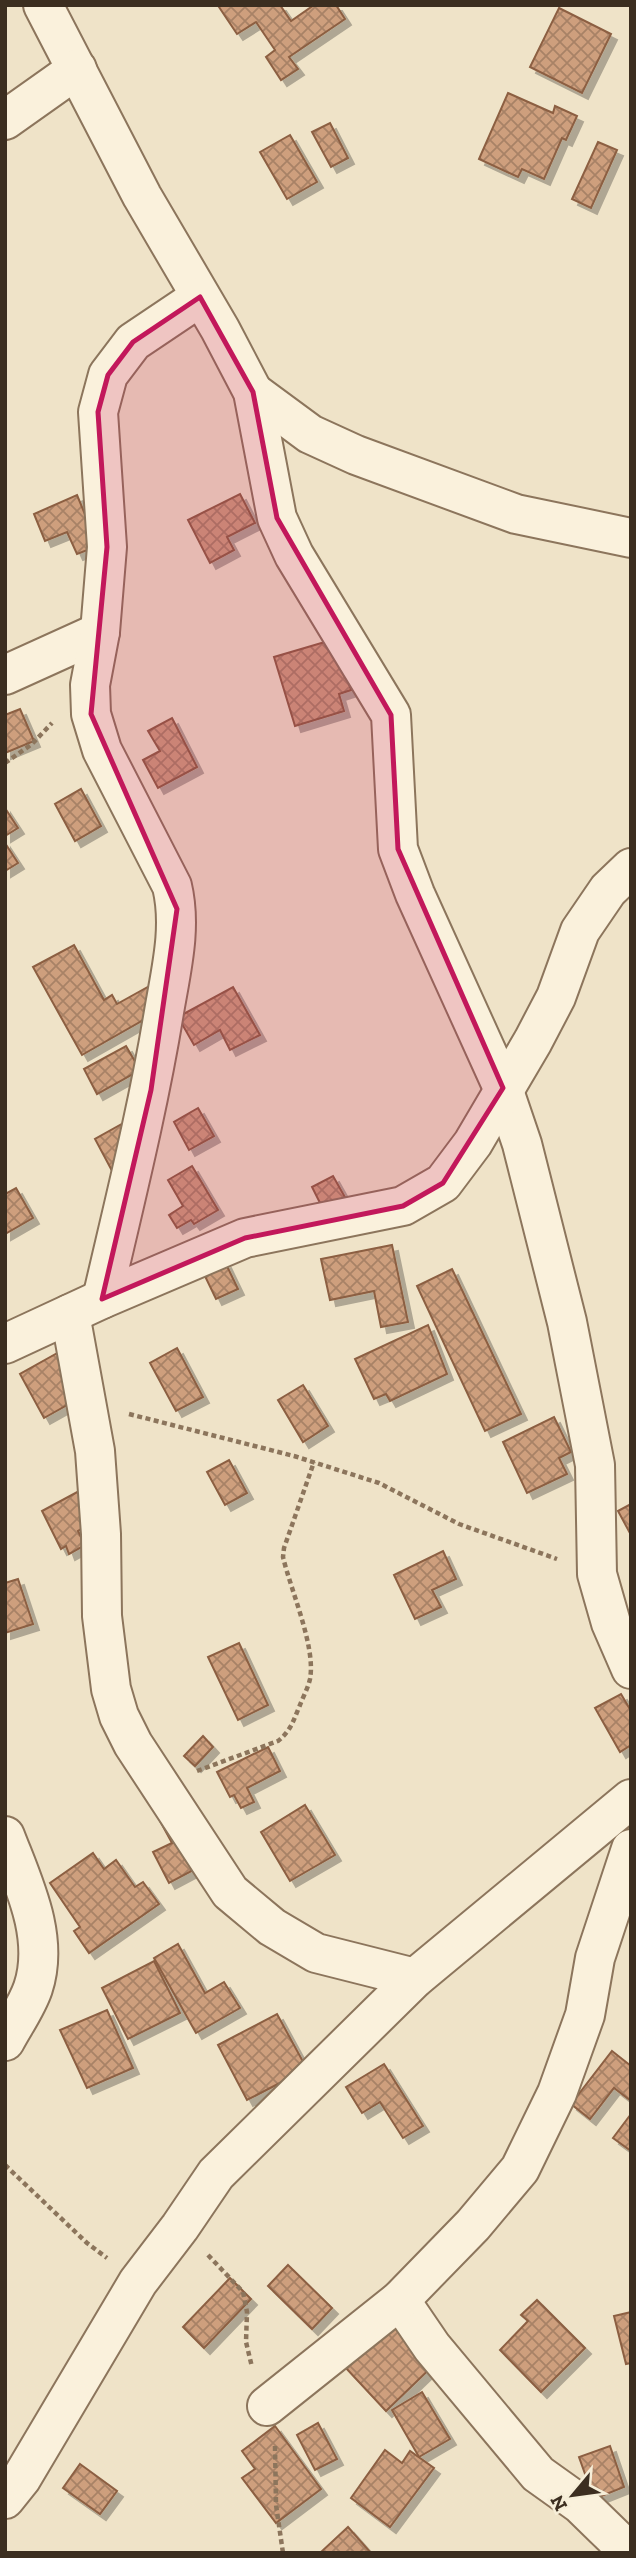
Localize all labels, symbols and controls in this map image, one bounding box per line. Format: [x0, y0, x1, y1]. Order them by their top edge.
north arrow [538, 2460, 608, 2530]
text: N [545, 2491, 572, 2515]

